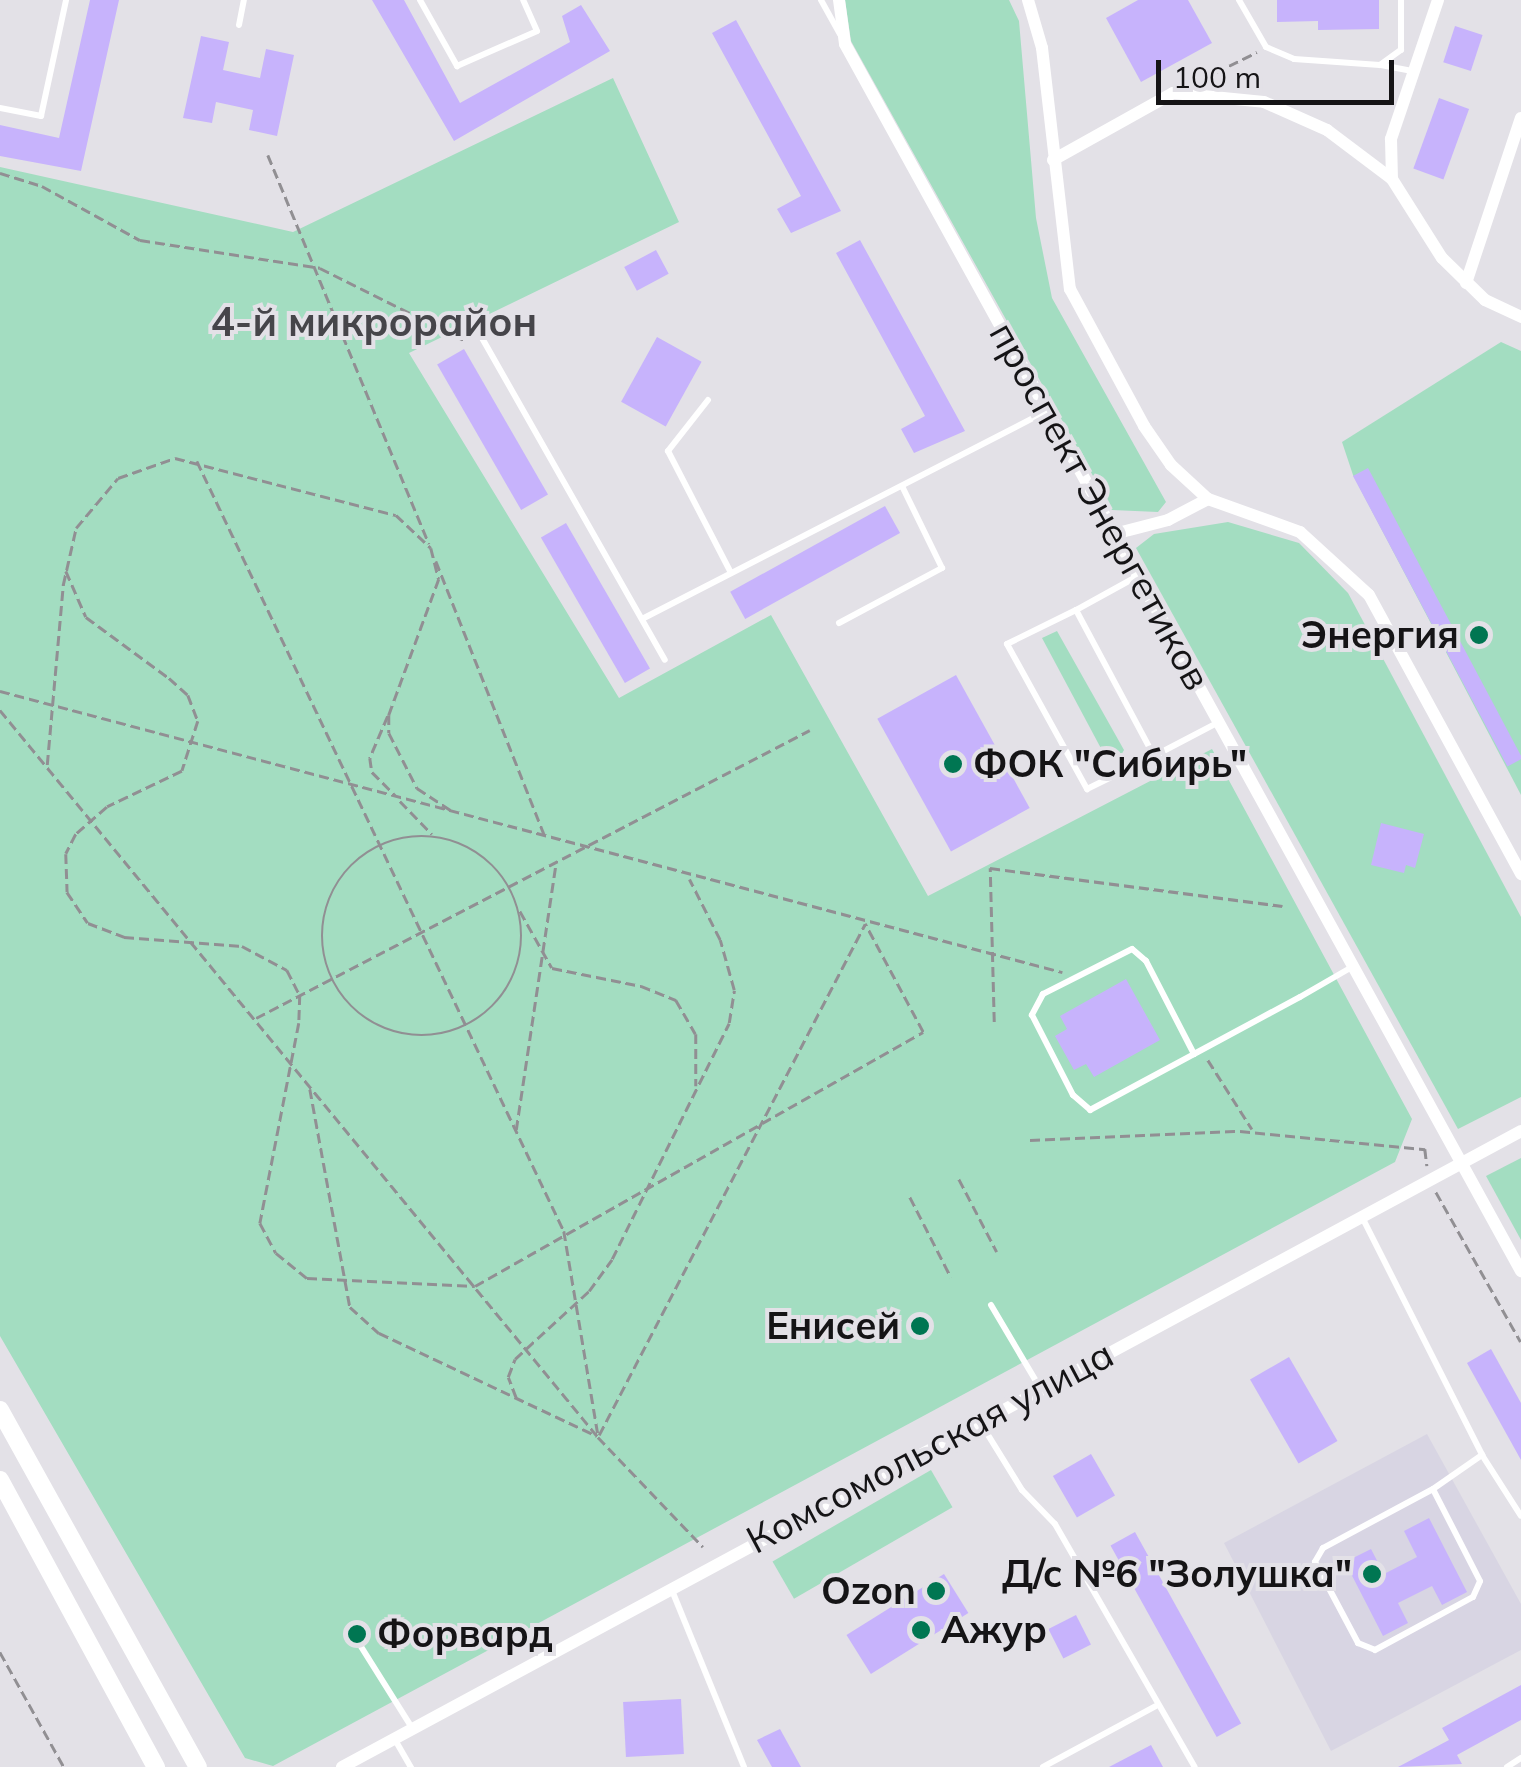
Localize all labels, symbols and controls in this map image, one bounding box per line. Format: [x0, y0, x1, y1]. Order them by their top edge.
scale bar [1161, 40, 1398, 102]
text: 100 m [1173, 58, 1261, 96]
district label: 4-й микрорайон [211, 297, 537, 345]
street label: проспект Энергетиков [980, 314, 1220, 698]
place label: Энергия [1301, 612, 1459, 658]
marker: Энергия [1468, 624, 1490, 646]
place label: ФОК "Сибирь" [973, 741, 1247, 787]
marker: ФОК "Сибирь" [942, 753, 964, 775]
place label: Енисей [766, 1303, 900, 1349]
marker: Енисей [909, 1315, 931, 1337]
street label: Комсомольская улица [739, 1331, 1121, 1563]
place label: Д/с №6 "Золушка" [1002, 1551, 1352, 1597]
marker: Д/с №6 "Золушка" [1361, 1563, 1383, 1585]
place label: Ozon [821, 1568, 916, 1614]
marker: Ozon [925, 1580, 947, 1602]
place label: Ажур [941, 1607, 1047, 1653]
place label: Форвард [377, 1611, 553, 1657]
marker: Ажур [910, 1619, 932, 1641]
marker: Форвард [346, 1623, 368, 1645]

